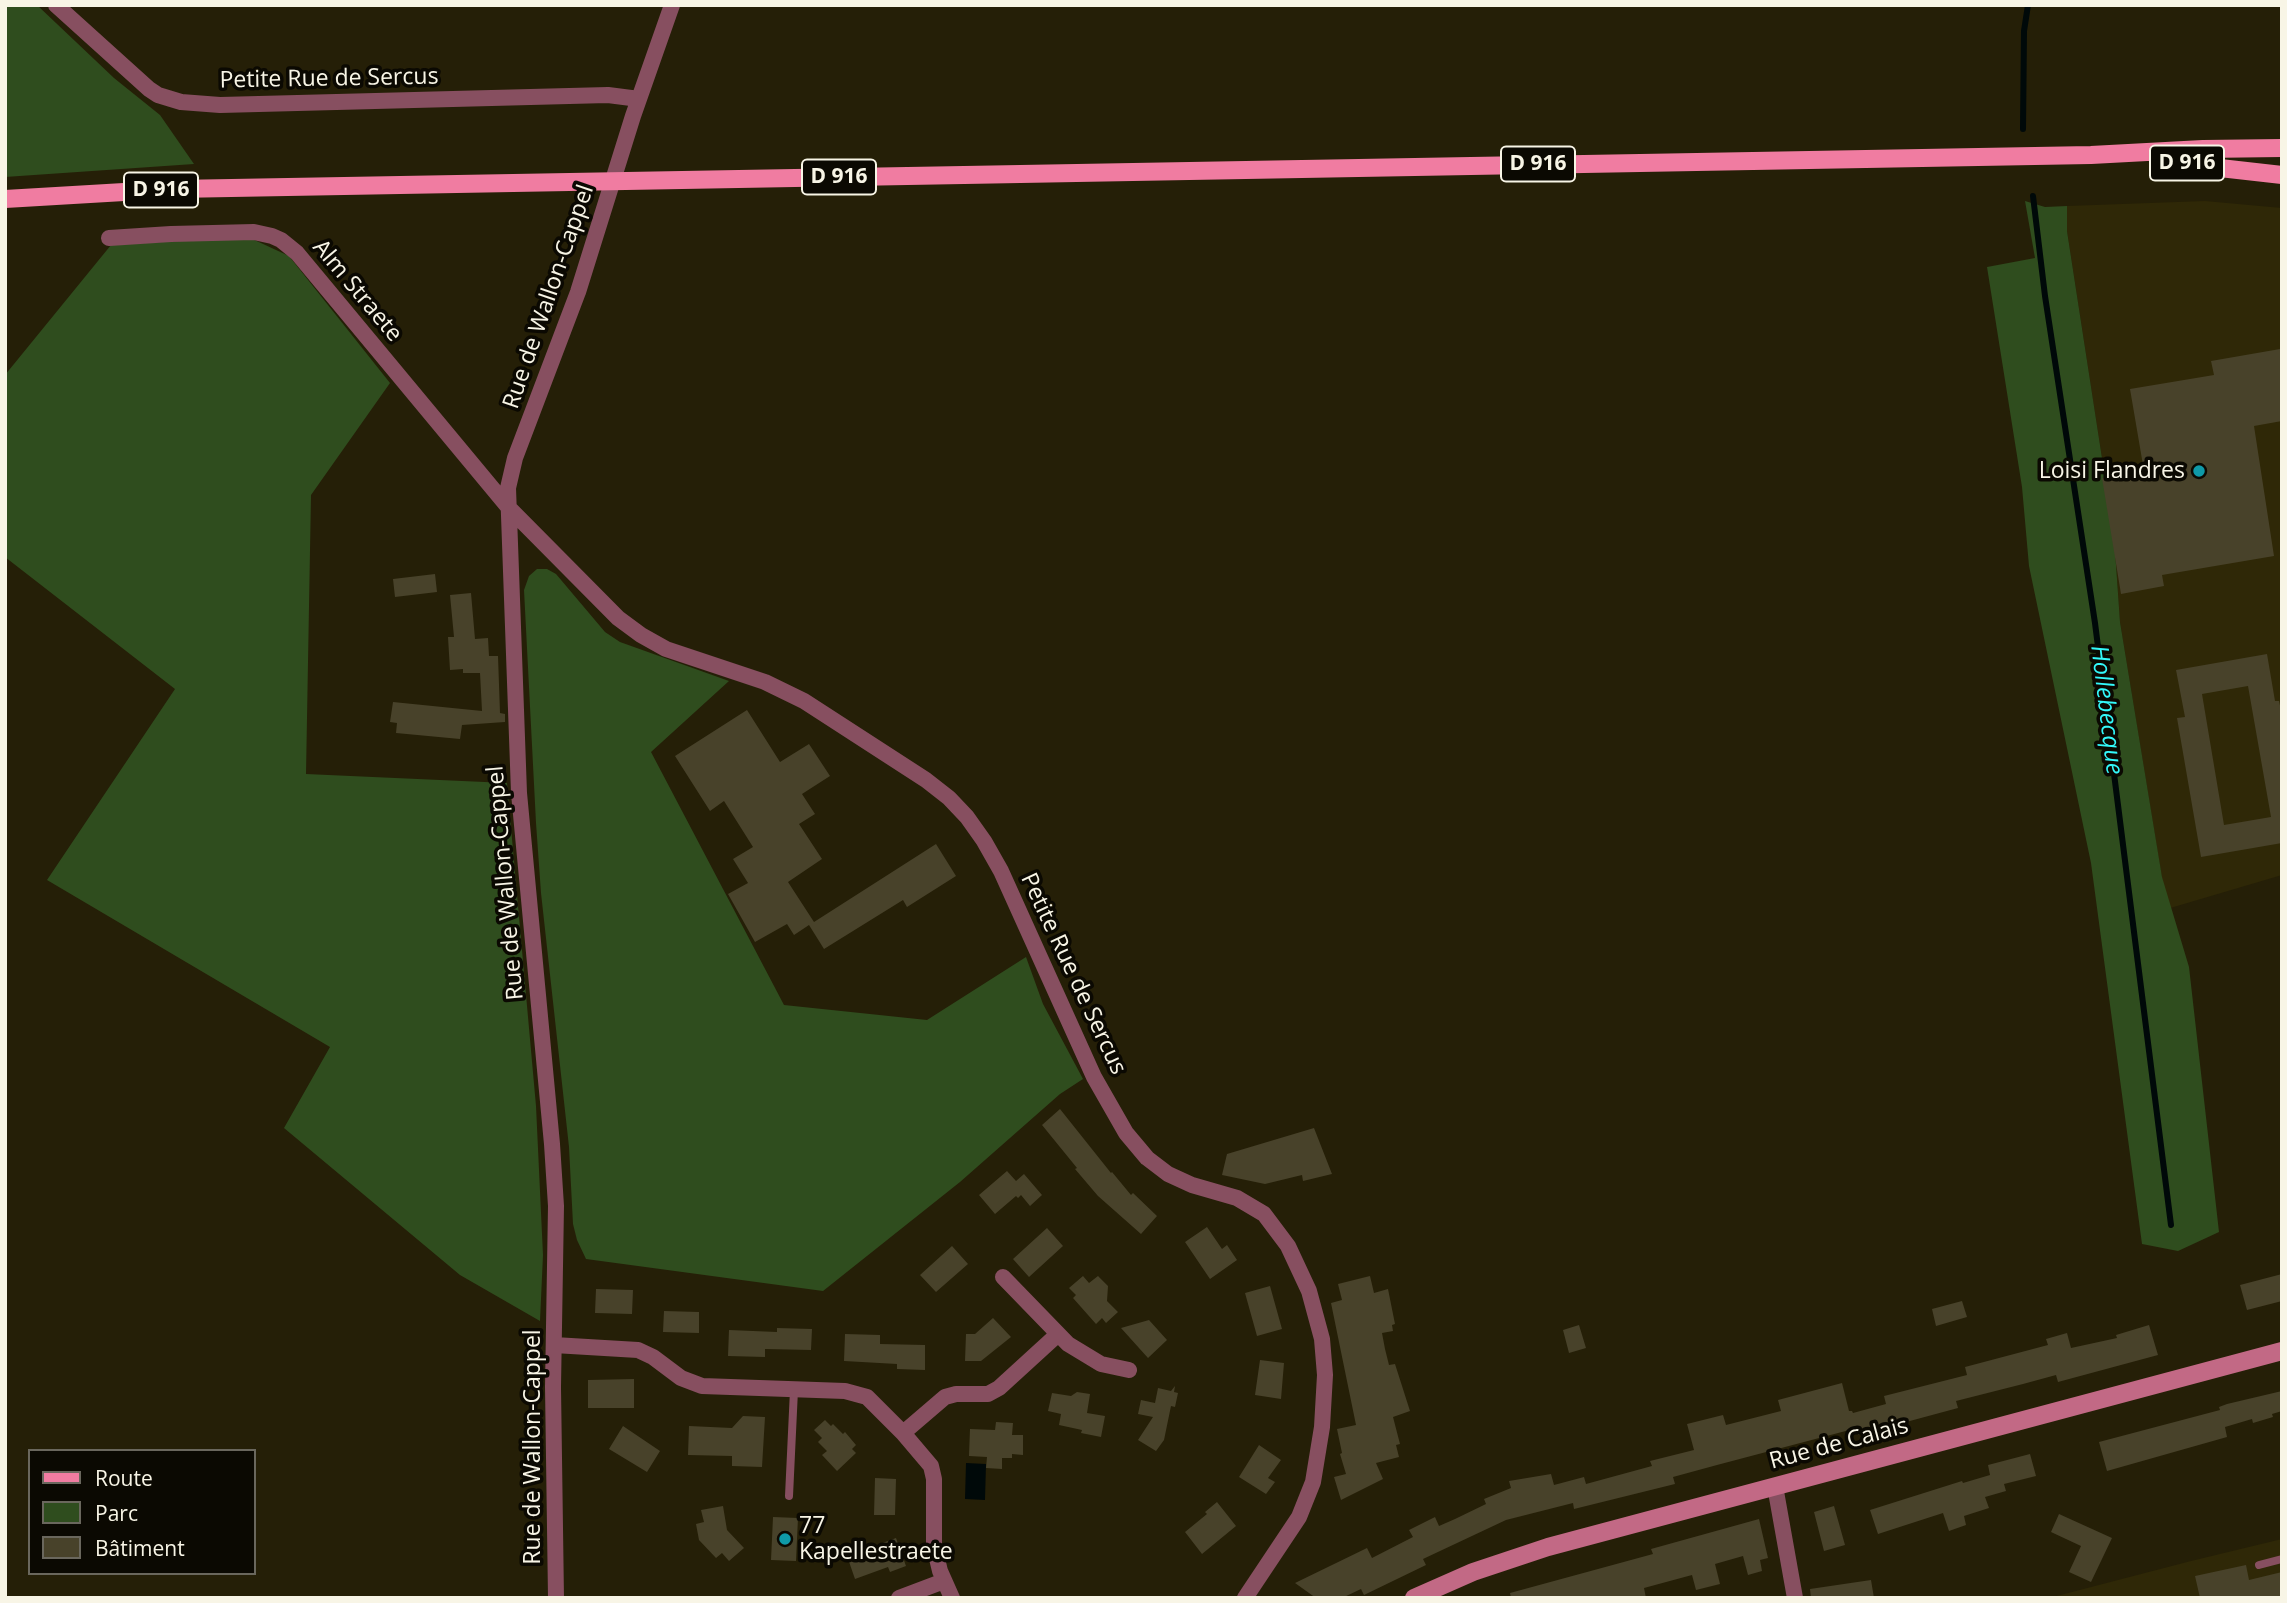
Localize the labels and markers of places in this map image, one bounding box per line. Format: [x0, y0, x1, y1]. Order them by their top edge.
place label: Loisi Flandres [2039, 457, 2185, 485]
marker: Loisi Flandres [2191, 463, 2207, 479]
place label: 77 Kapellestraete [799, 1512, 953, 1566]
marker: 77 Kapellestraete [777, 1531, 793, 1547]

